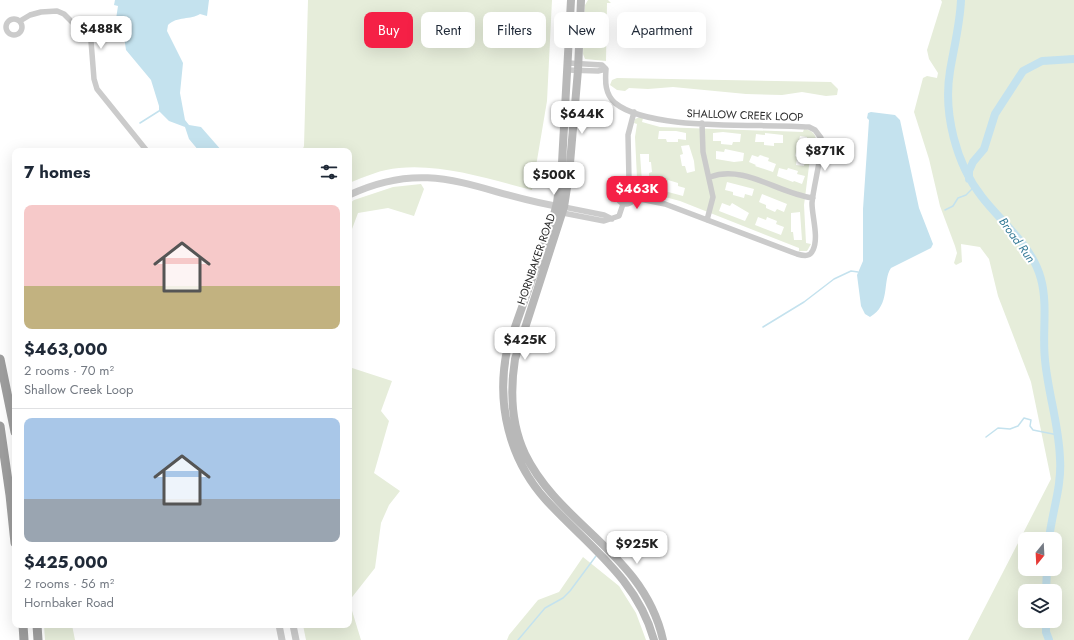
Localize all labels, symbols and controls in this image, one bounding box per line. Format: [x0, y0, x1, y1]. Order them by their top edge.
chip: Buy [364, 12, 413, 48]
chip: Rent [421, 12, 475, 48]
chip: Filters [483, 12, 546, 48]
chip: New [554, 12, 609, 48]
chip: Apartment [617, 12, 706, 48]
pin: $488K [73, 16, 129, 50]
text: $488K [80, 19, 122, 38]
pin: $644K [554, 101, 610, 135]
text: $644K [560, 104, 604, 123]
street label: SHALLOW CREEK LOOP [686, 105, 804, 125]
pin: $871K [797, 138, 853, 172]
text: $871K [805, 141, 845, 160]
text: 7 homes [24, 160, 91, 184]
icon: filters [318, 161, 340, 183]
pin: $500K [526, 162, 582, 196]
text: $500K [533, 165, 575, 184]
pin: $463K [609, 176, 665, 210]
text: $463K [615, 179, 659, 198]
street label: HORNBAKER ROAD [513, 211, 559, 307]
water label: Broad Run [994, 214, 1040, 266]
icon: home [146, 231, 218, 303]
pin: $425K [497, 327, 553, 361]
text: $425K [503, 330, 547, 349]
text: $463,000 [24, 337, 107, 361]
text: 2 rooms · 70 m² [24, 361, 114, 380]
text: Shallow Creek Loop [24, 380, 133, 399]
icon: home [146, 444, 218, 516]
pin: $925K [609, 531, 665, 565]
north arrow [1018, 532, 1062, 576]
map controls [1018, 532, 1062, 628]
text: $925K [616, 534, 658, 553]
text: $425,000 [24, 550, 108, 574]
text: 2 rooms · 56 m² [24, 574, 114, 593]
button: layers [1018, 584, 1062, 628]
text: Hornbaker Road [24, 593, 114, 612]

